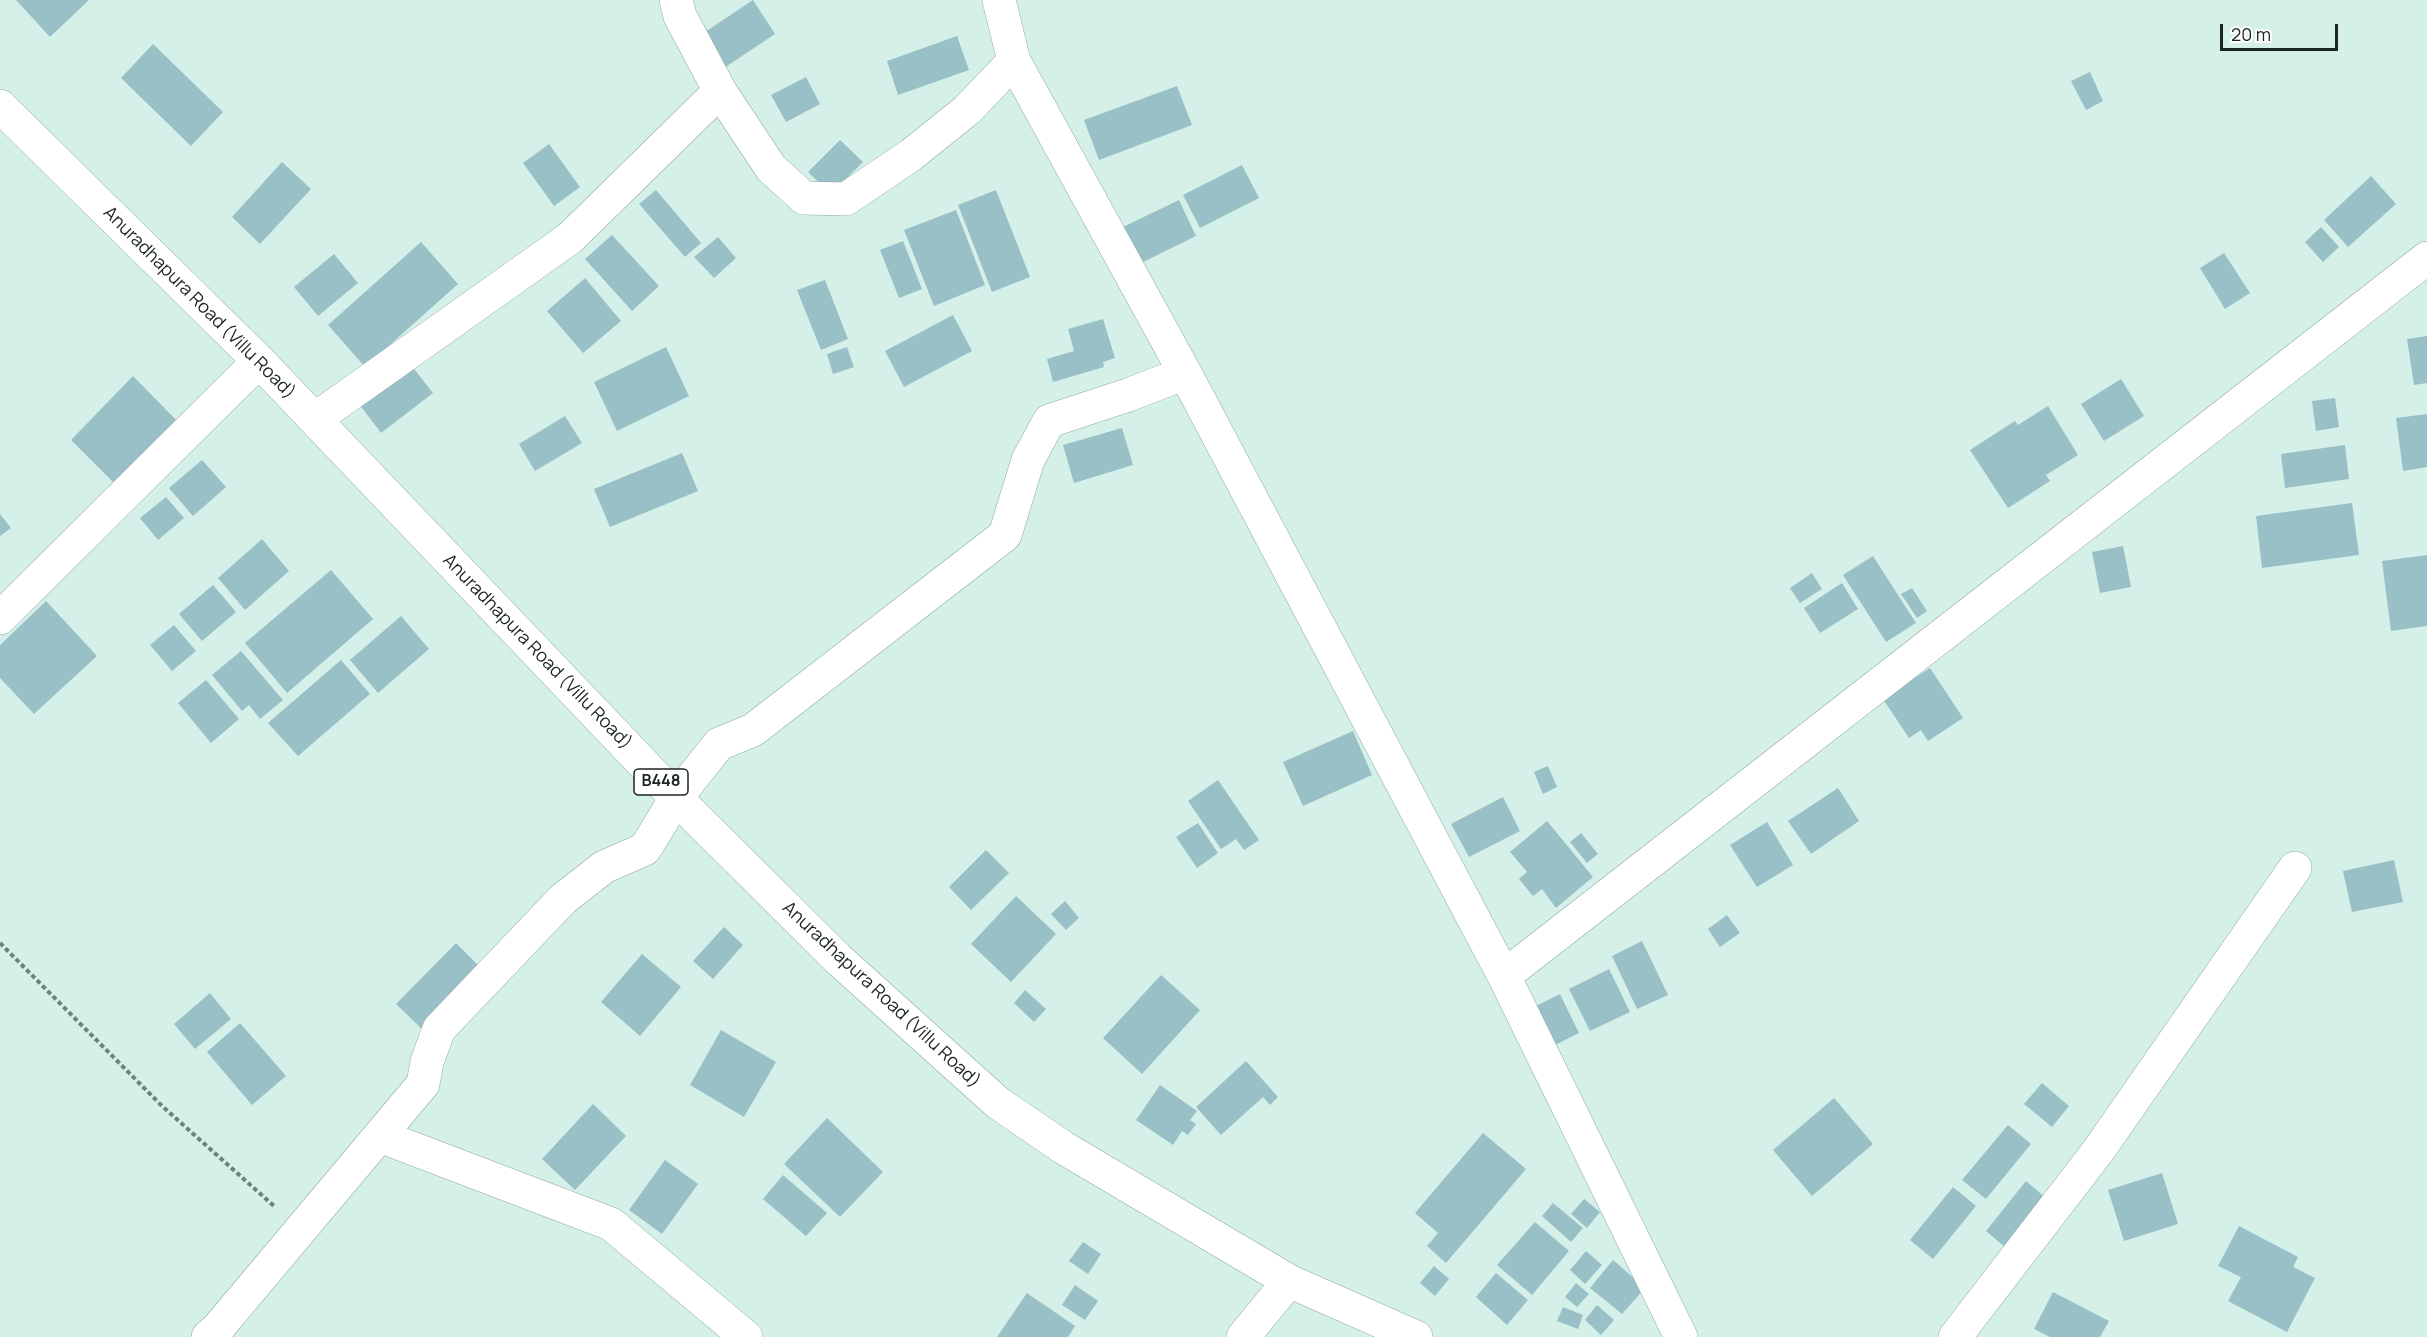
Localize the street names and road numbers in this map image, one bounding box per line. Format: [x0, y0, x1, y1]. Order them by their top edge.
street label: Anuradhapura Road (Villu Road) [98, 202, 300, 404]
street label: Anuradhapura Road (Villu Road) [438, 550, 636, 754]
road number: B448 [634, 769, 688, 795]
street label: Anuradhapura Road (Villu Road) [777, 897, 985, 1093]

